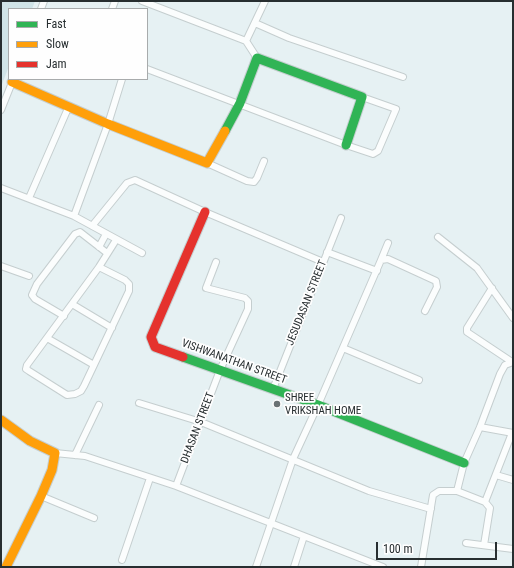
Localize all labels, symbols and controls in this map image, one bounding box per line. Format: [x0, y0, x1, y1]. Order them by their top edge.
legend [8, 8, 148, 80]
text: Fast [46, 17, 66, 31]
text: Slow [46, 37, 69, 51]
text: Jam [46, 57, 67, 71]
street label: JESUDASAN STREET [284, 259, 330, 347]
street label: VISHWANATHAN STREET [180, 337, 288, 387]
street label: DHASAN STREET [178, 391, 218, 465]
place label: SHREE VRIKSHAH HOME [285, 391, 361, 417]
marker: SHREE VRIKSHAH HOME [272, 399, 282, 409]
scale bar [378, 534, 499, 560]
text: 100 m [383, 542, 413, 556]

